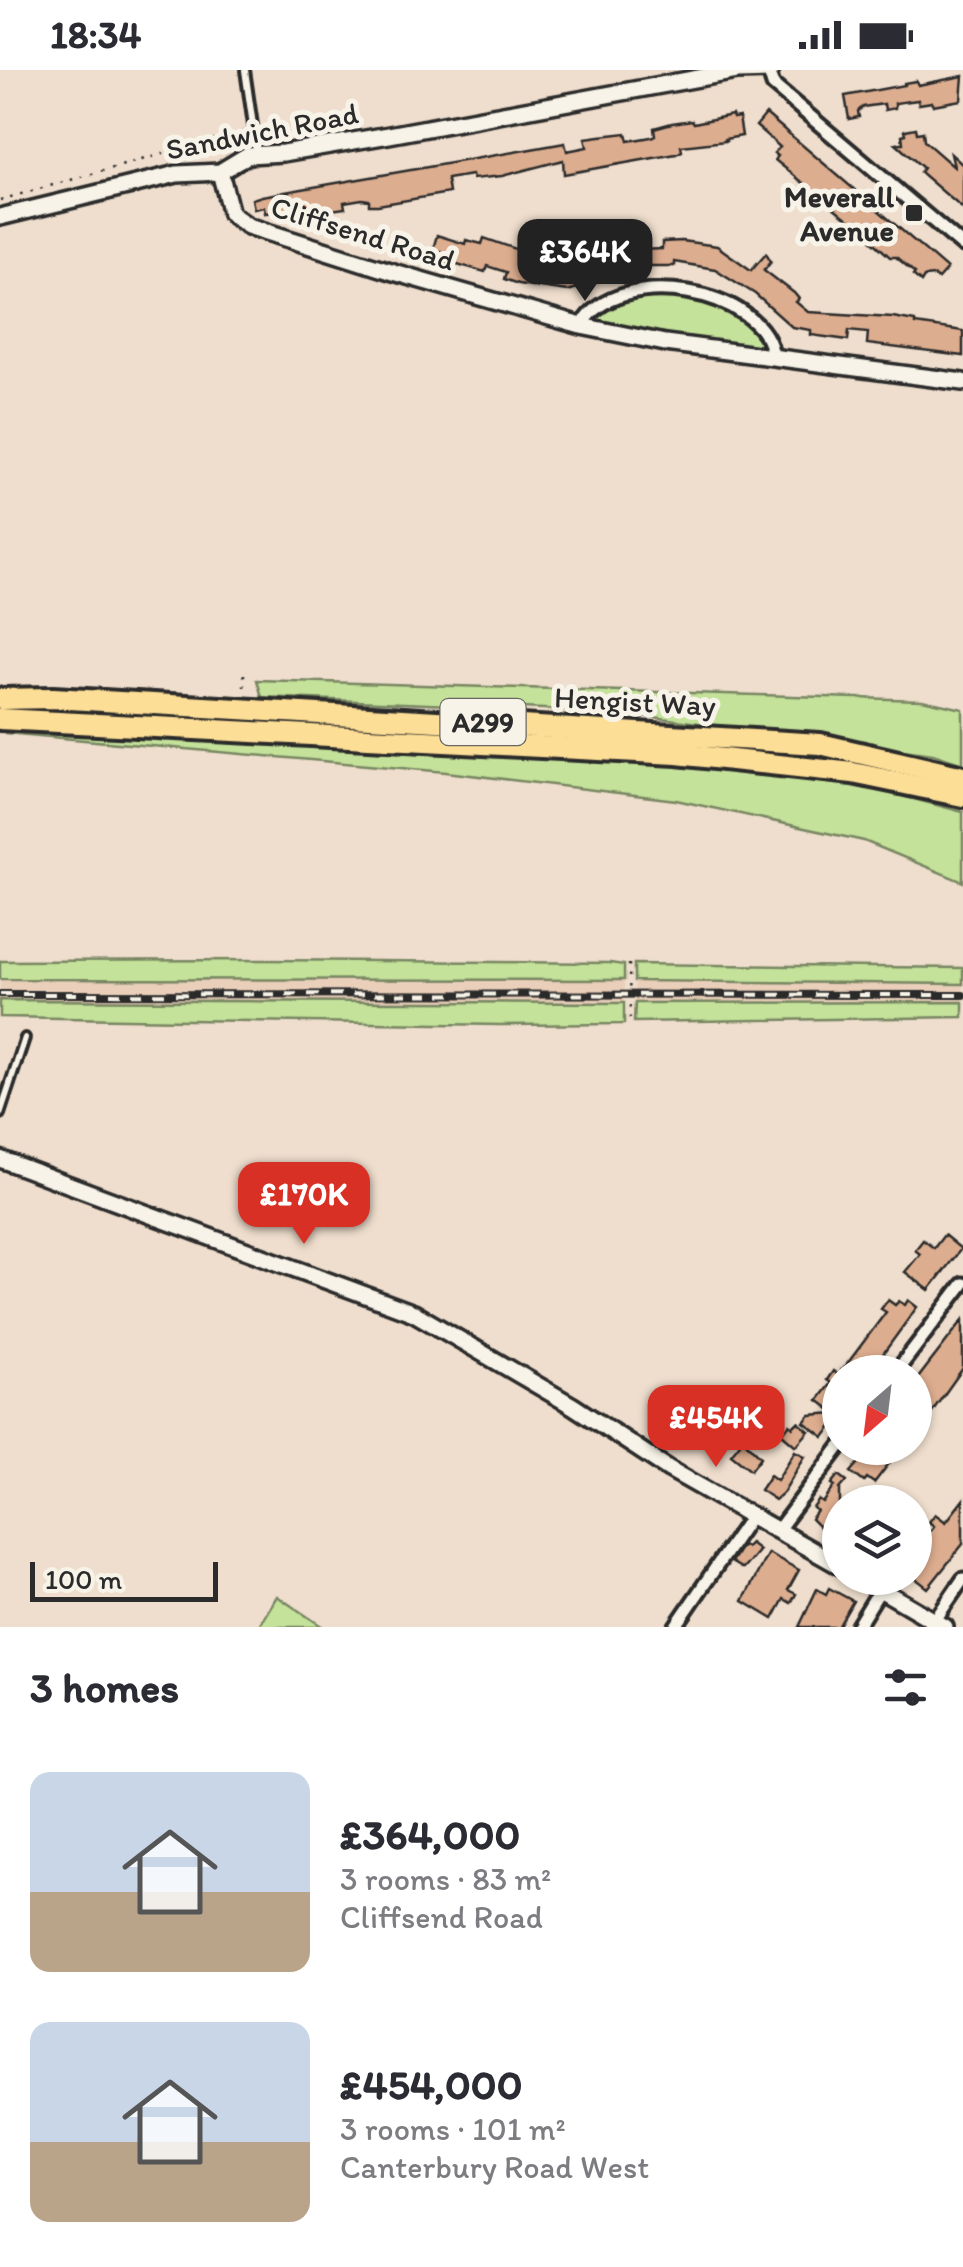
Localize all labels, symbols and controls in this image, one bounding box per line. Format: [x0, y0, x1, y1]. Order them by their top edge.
text: 18:34 [50, 12, 141, 58]
street label: Sandwich Road [163, 94, 361, 168]
place label: Meverall Avenue [784, 178, 895, 249]
street label: Cliffsend Road [267, 187, 459, 279]
marker: Meverall Avenue [903, 202, 925, 224]
pin: £364K [515, 219, 655, 304]
text: £364K [539, 232, 631, 270]
street label: Hengist Way [553, 678, 717, 724]
road number: A299 [440, 699, 526, 745]
pin: £170K [234, 1162, 374, 1247]
text: £170K [260, 1175, 348, 1213]
north arrow [822, 1355, 932, 1465]
map controls [822, 1355, 932, 1595]
pin: £454K [646, 1385, 786, 1470]
text: £454K [670, 1398, 762, 1436]
button: layers [822, 1485, 932, 1595]
scale bar [30, 1557, 218, 1602]
text: 100 m [45, 1562, 122, 1596]
icon: filters [878, 1660, 933, 1715]
text: 3 homes [30, 1662, 179, 1713]
text: £364,000 [340, 1809, 520, 1860]
icon: home [110, 1812, 230, 1932]
text: 3 rooms · 83 m² [340, 1860, 551, 1898]
text: Cliffsend Road [340, 1898, 543, 1936]
text: £454,000 [340, 2059, 523, 2110]
icon: home [110, 2062, 230, 2182]
text: 3 rooms · 101 m² [340, 2110, 566, 2148]
text: Canterbury Road West [340, 2148, 649, 2186]

